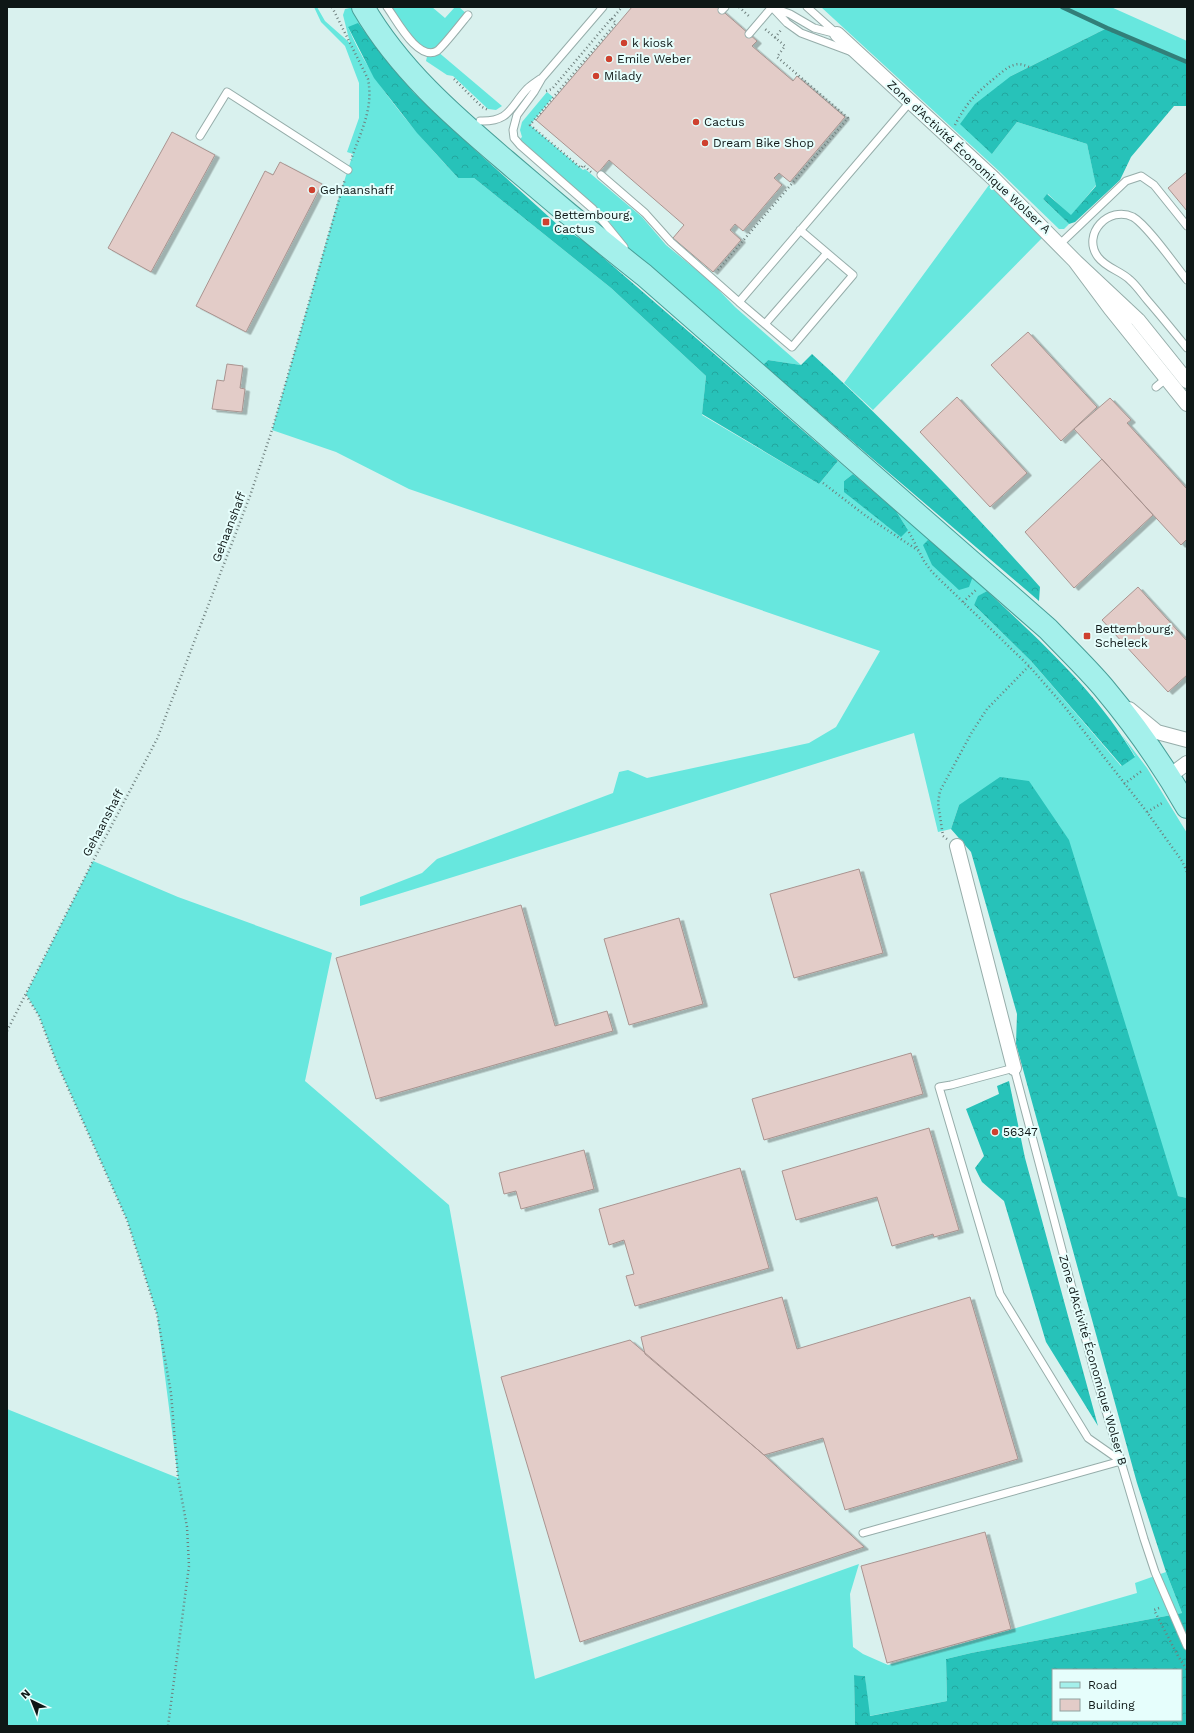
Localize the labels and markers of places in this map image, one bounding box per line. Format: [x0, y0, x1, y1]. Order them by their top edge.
place label: k kiosk [632, 36, 673, 50]
marker: k kiosk [619, 38, 629, 48]
place label: Emile Weber [617, 52, 691, 66]
marker: Emile Weber [604, 54, 614, 64]
place label: Milady [604, 69, 642, 83]
marker: Milady [591, 71, 601, 81]
place label: Cactus [704, 115, 745, 129]
marker: Cactus [691, 117, 701, 127]
place label: Dream Bike Shop [713, 136, 814, 150]
marker: Dream Bike Shop [700, 138, 710, 148]
place label: Gehaanshaff [320, 183, 395, 197]
marker: Gehaanshaff [307, 185, 317, 195]
place label: Bettembourg, Cactus [554, 208, 633, 236]
marker: Bettembourg, Cactus [541, 217, 551, 227]
place label: Bettembourg, Scheleck [1095, 622, 1174, 650]
marker: Bettembourg, Scheleck [1082, 631, 1092, 641]
place label: 56347 [1003, 1125, 1038, 1139]
marker: 56347 [990, 1127, 1000, 1137]

